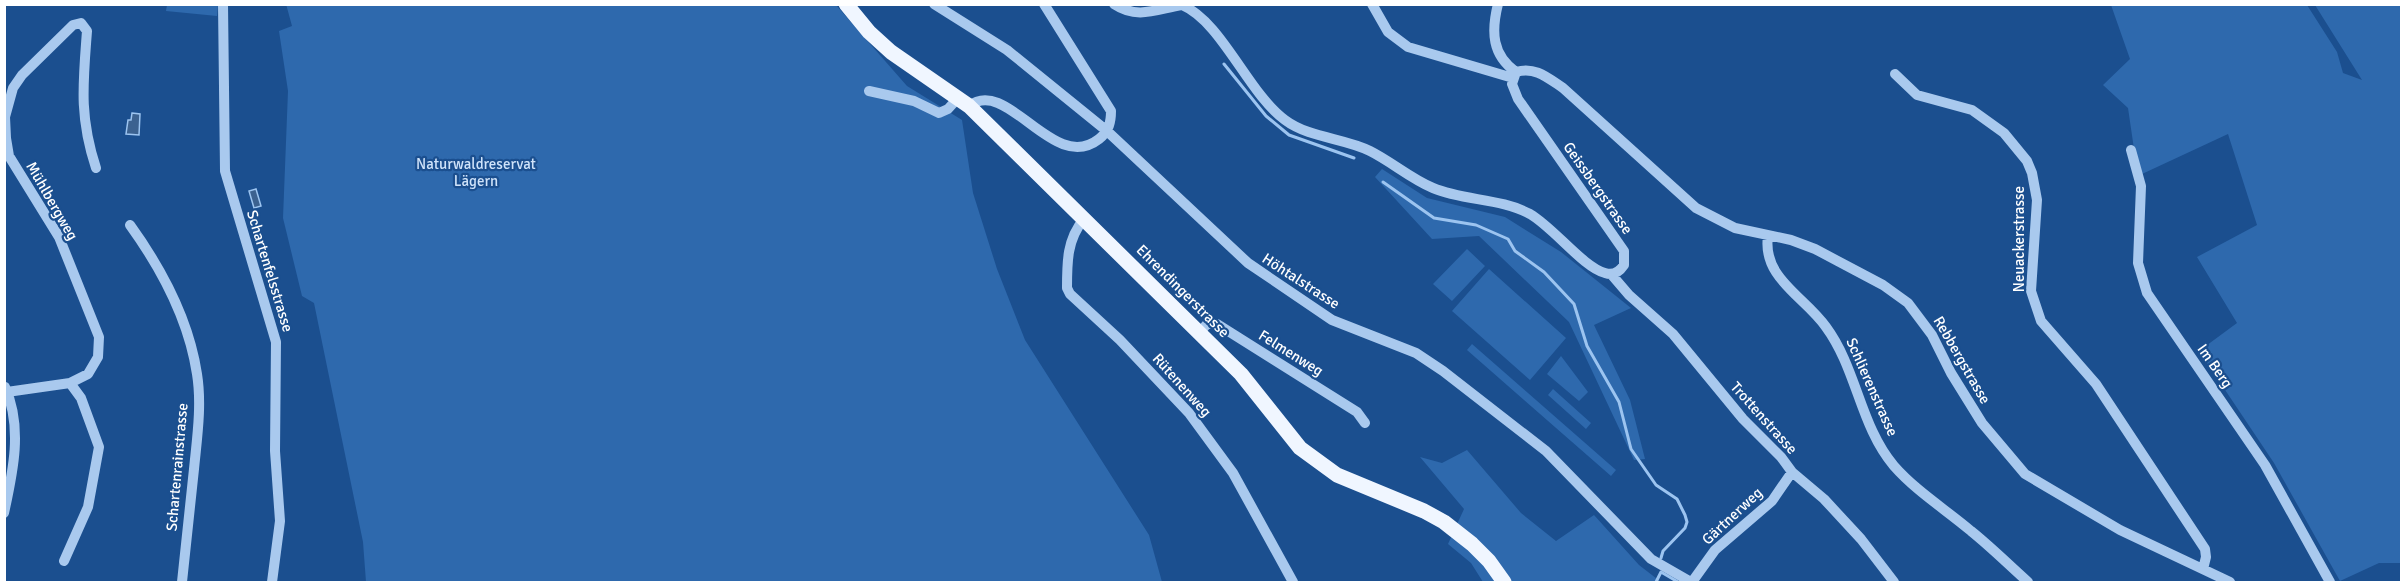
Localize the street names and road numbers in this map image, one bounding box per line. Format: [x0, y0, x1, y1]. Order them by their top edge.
street label: Geissbergstrasse [1560, 138, 1636, 238]
street label: Mühlbergweg [22, 159, 82, 244]
street label: Neuackerstrasse [2010, 186, 2028, 292]
street label: Schartenfelsstrasse [243, 208, 297, 334]
street label: Ehrendingerstrasse [1133, 241, 1233, 341]
street label: Höhtalstrasse [1259, 249, 1343, 313]
street label: Rebbergstrasse [1930, 313, 1994, 407]
street label: Felmenweg [1255, 326, 1327, 380]
street label: Schlierenstrasse [1842, 335, 1902, 439]
street label: Im Berg [2193, 341, 2237, 392]
street label: Rütenenweg [1149, 350, 1215, 421]
street label: Trottenstrasse [1727, 378, 1801, 458]
street label: Schartenrainstrasse [162, 402, 192, 532]
street label: Gärtnerweg [1698, 483, 1766, 548]

